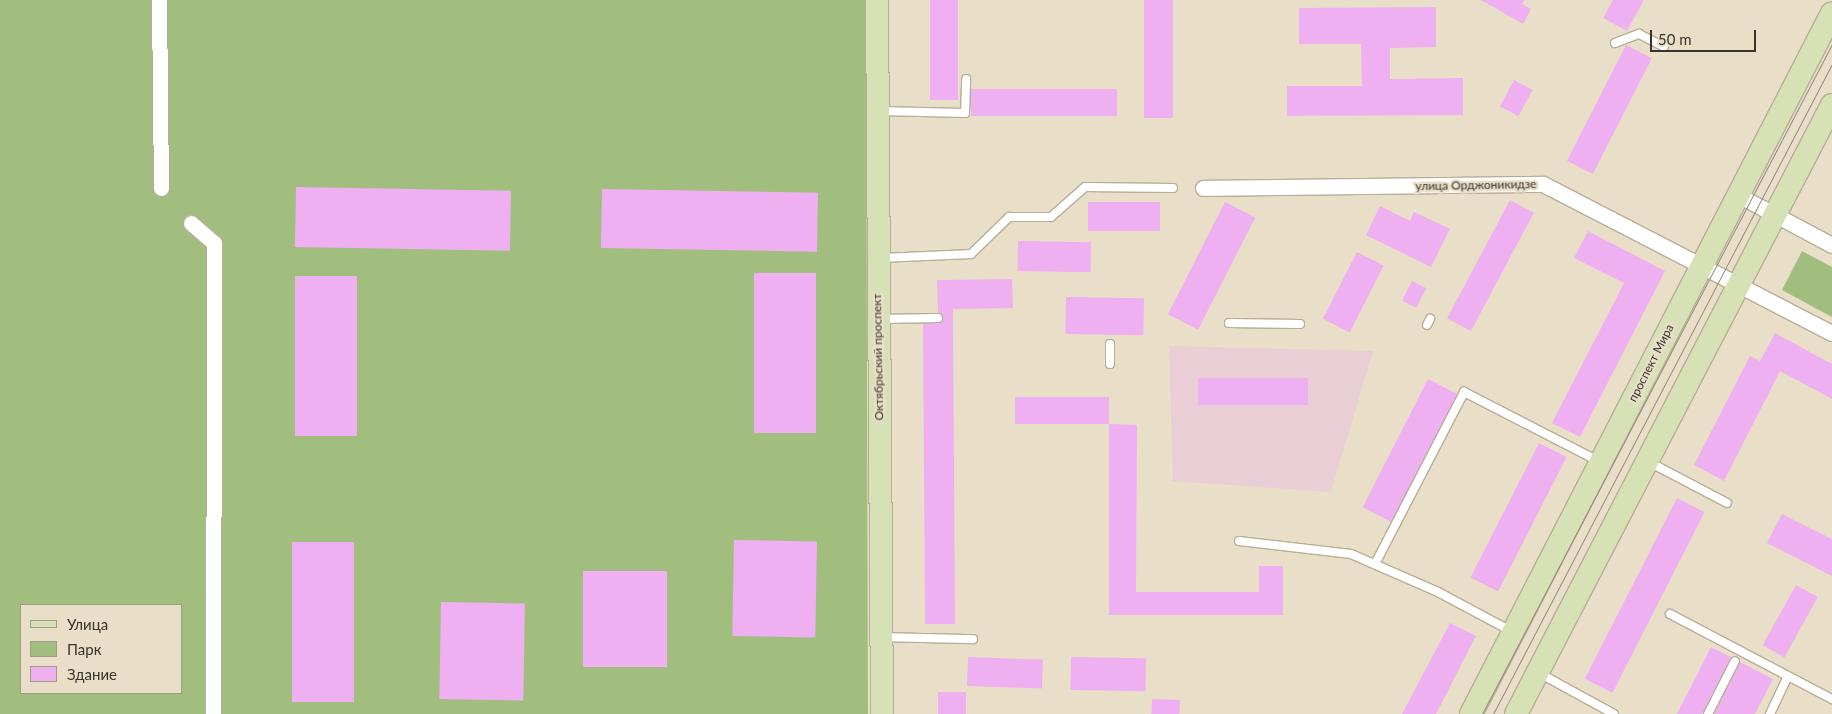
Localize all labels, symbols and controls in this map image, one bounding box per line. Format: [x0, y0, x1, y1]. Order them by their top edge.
scale bar [1652, 20, 1758, 52]
text: 50 m [1658, 30, 1692, 48]
street label: улица Орджоникидзе [1415, 177, 1537, 193]
street label: Октябрьский проспект [870, 293, 886, 421]
street label: проспект Мира [1625, 322, 1677, 404]
legend [20, 604, 182, 694]
text: Улица [67, 615, 108, 633]
text: Парк [67, 640, 101, 658]
text: Здание [67, 665, 117, 683]

